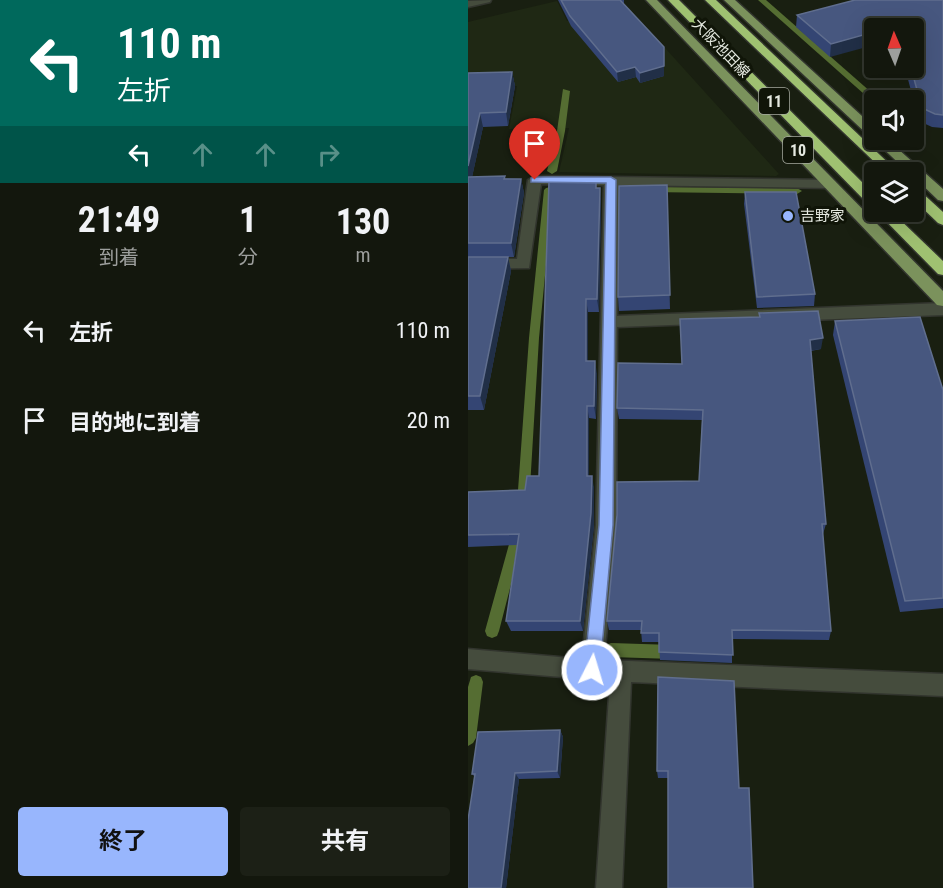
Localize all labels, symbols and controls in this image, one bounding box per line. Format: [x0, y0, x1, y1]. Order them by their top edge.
street label: 大阪池田線 [688, 15, 754, 81]
north arrow [864, 18, 924, 78]
map controls [864, 18, 924, 222]
text: 110 m [117, 19, 222, 68]
icon: left [18, 24, 96, 102]
text: 左折 [117, 75, 171, 107]
road number: 11 [759, 88, 789, 114]
button: sound [864, 90, 924, 150]
pin [509, 118, 560, 180]
icon: arrive [518, 127, 551, 160]
road number: 10 [783, 137, 813, 163]
icon: left [123, 138, 156, 171]
icon: ahead [186, 138, 219, 171]
icon: ahead [249, 138, 282, 171]
icon: right [312, 138, 345, 171]
button: layers [864, 162, 924, 222]
text: 21:49 [78, 199, 160, 241]
text: 1 [239, 199, 257, 241]
text: 130 [336, 201, 390, 243]
place label: 吉野家 [800, 207, 845, 225]
marker: 吉野家 [781, 209, 795, 223]
text: m [355, 243, 371, 267]
text: 到着 [99, 245, 139, 269]
text: 分 [238, 245, 258, 269]
icon: left [18, 314, 51, 347]
text: 110 m [396, 318, 450, 343]
text: 左折 [69, 320, 113, 345]
icon: arrive [18, 404, 51, 437]
text: 20 m [407, 408, 450, 433]
text: 目的地に到着 [69, 410, 201, 435]
position arrow [560, 638, 624, 702]
button: 終了 [18, 807, 228, 876]
button: 共有 [240, 807, 450, 876]

